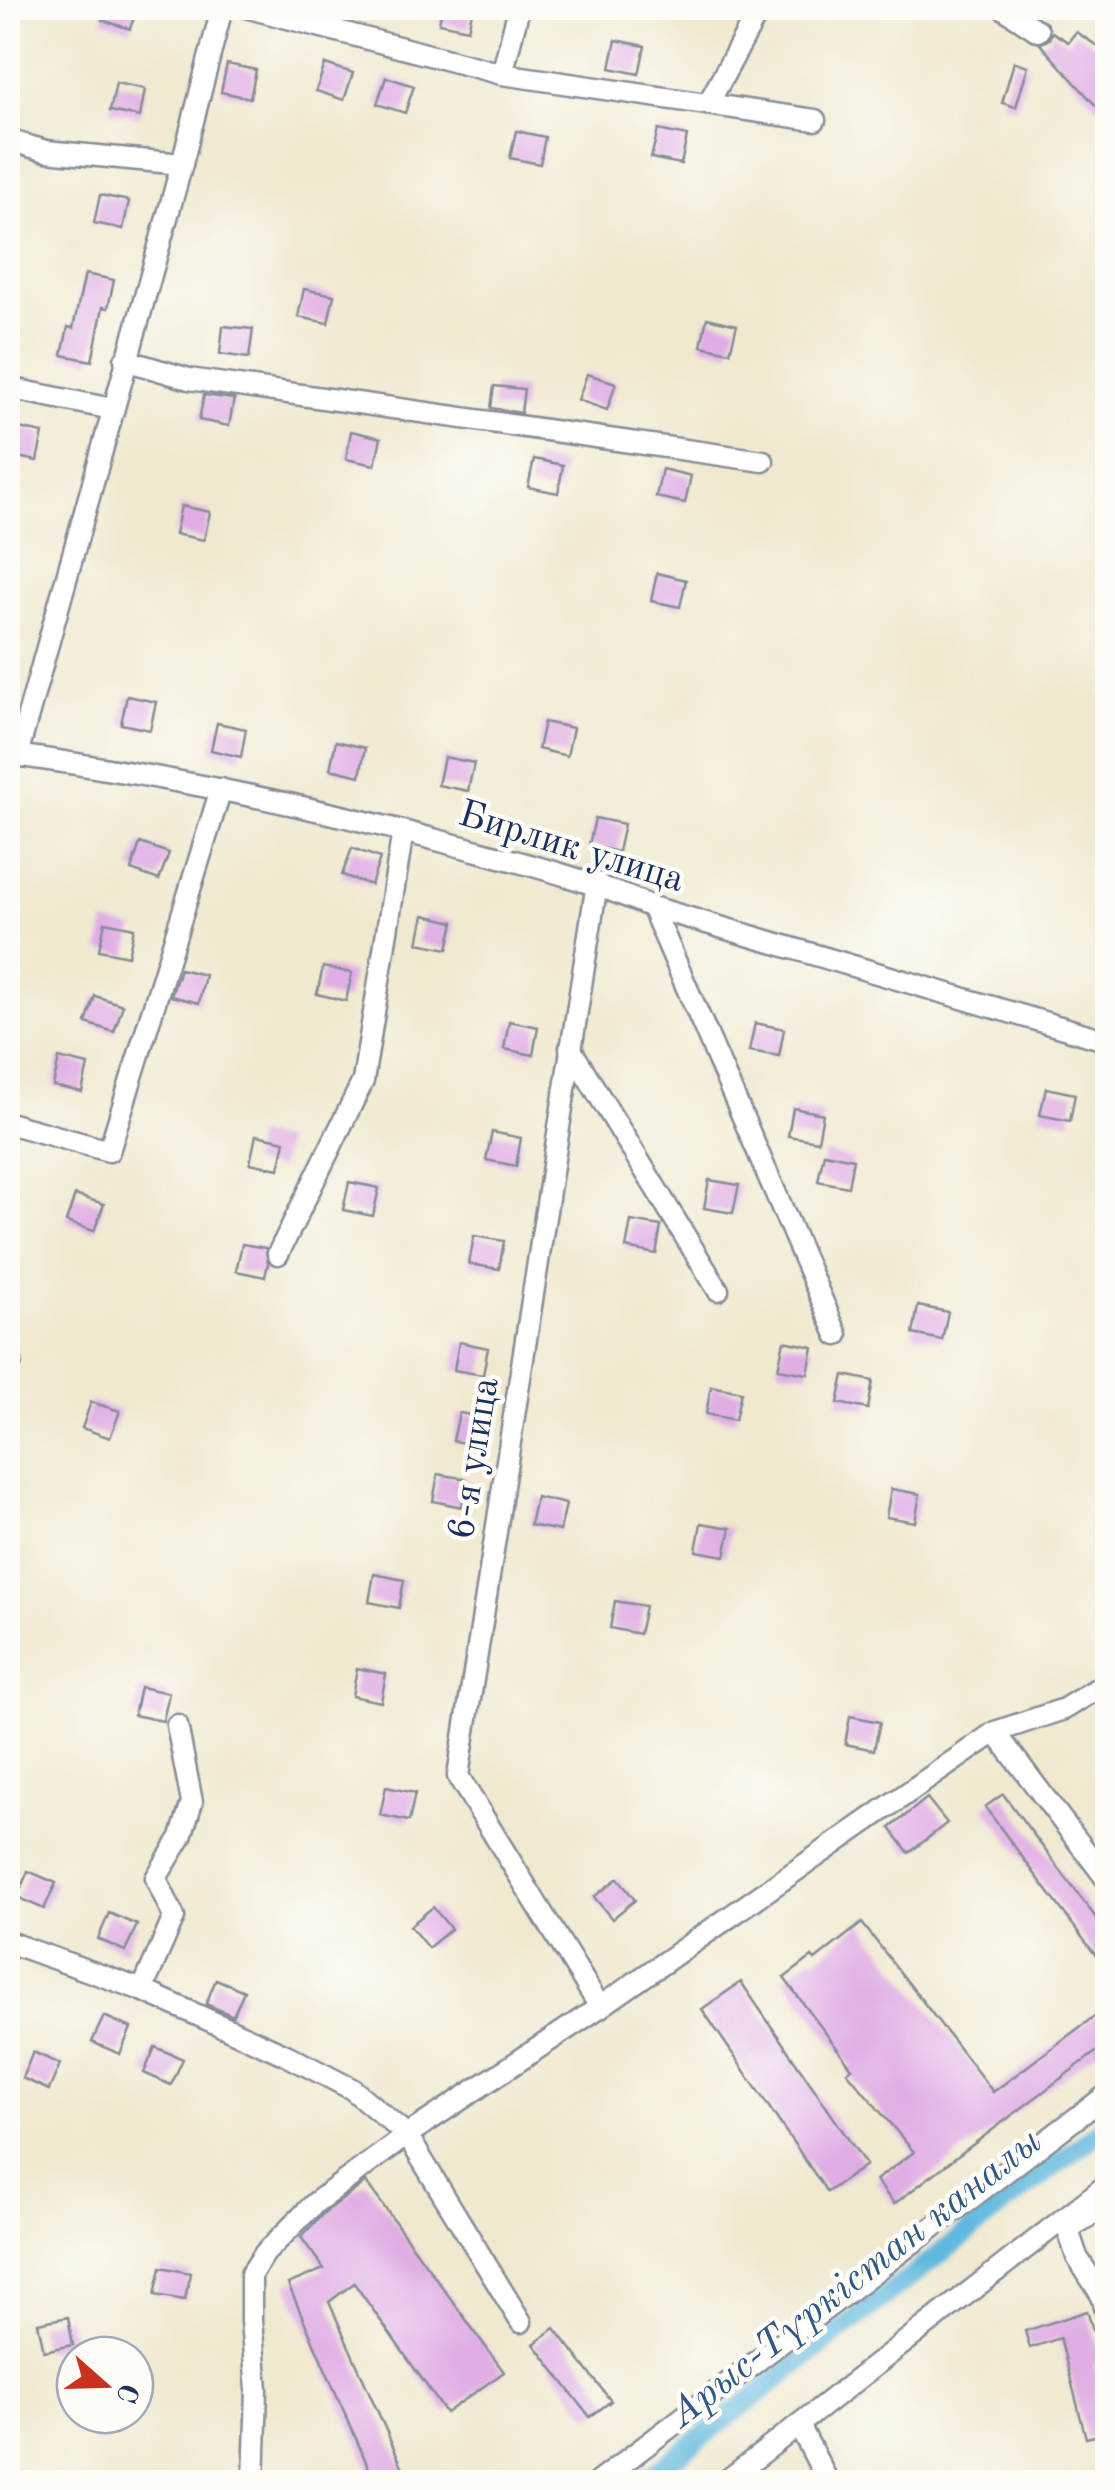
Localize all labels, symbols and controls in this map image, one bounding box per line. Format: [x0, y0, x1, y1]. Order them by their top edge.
street label: Бирлик улица [454, 796, 689, 900]
street label: 6-я улица [443, 1374, 507, 1542]
water label: Арыс-Түркістан каналы [661, 2122, 1050, 2438]
north arrow [55, 2335, 155, 2435]
text: С [109, 2379, 143, 2406]

